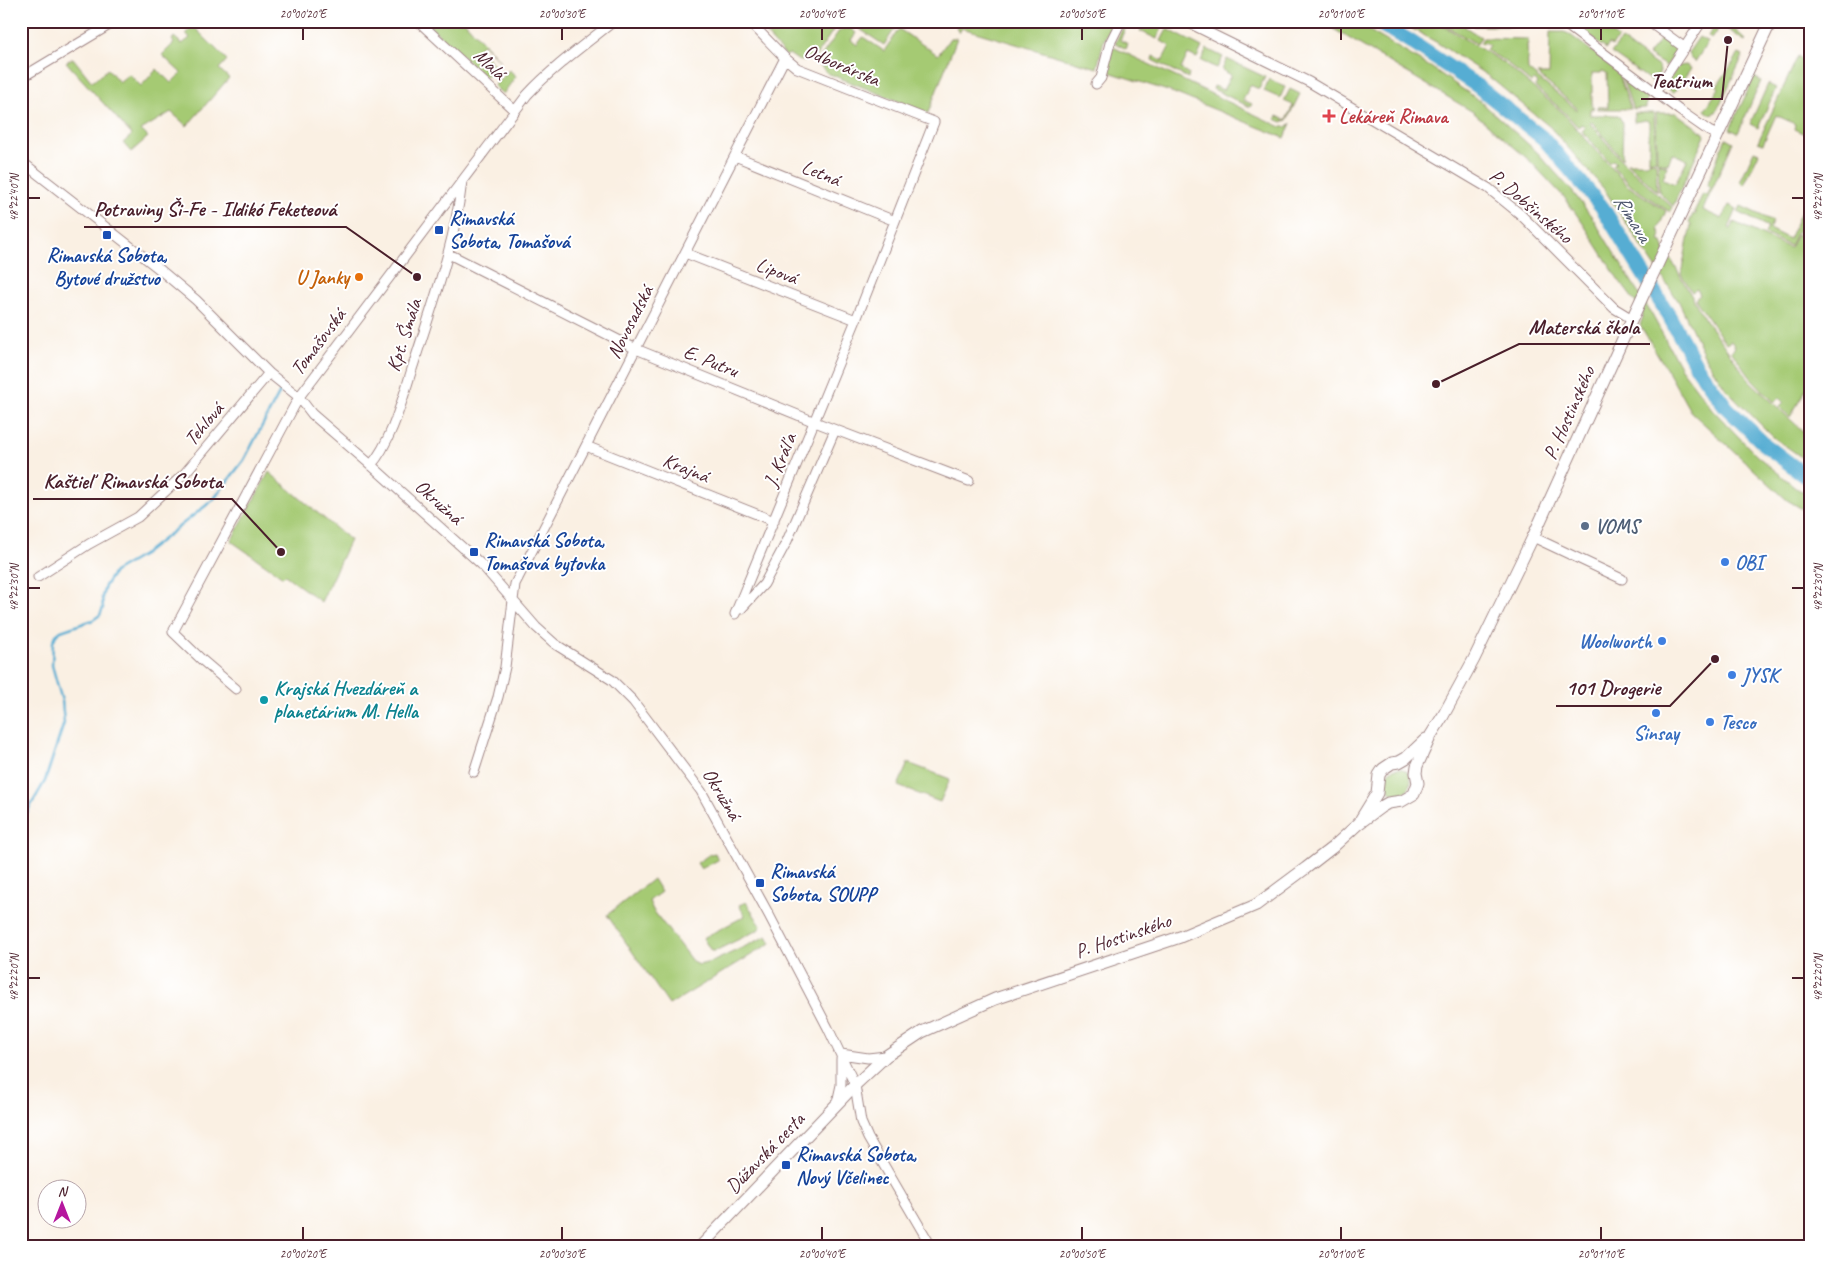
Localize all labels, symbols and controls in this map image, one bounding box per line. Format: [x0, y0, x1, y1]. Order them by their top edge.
text: 20°00'20"E [280, 6, 328, 22]
text: 20°00'30"E [539, 6, 587, 22]
text: 20°00'40"E [799, 6, 847, 22]
text: 20°00'50"E [1059, 6, 1107, 22]
text: 20°01'00"E [1318, 6, 1366, 22]
text: 20°01'10"E [1578, 6, 1626, 22]
street label: Odborárska [801, 38, 885, 93]
street label: Malá [469, 43, 513, 87]
callout: Teatrium [1641, 63, 1722, 99]
text: Teatrium [1650, 68, 1713, 94]
place label: Lekáreň Rimava [1339, 104, 1449, 129]
marker: Lekáreň Rimava [1323, 110, 1335, 122]
street label: Letná [798, 154, 846, 193]
street label: P. Dobšinského [1484, 163, 1578, 250]
text: 48°22'40"N [6, 173, 22, 222]
text: 48°22'40"N [1810, 173, 1826, 222]
water label: Rimava [1608, 190, 1659, 249]
callout: Potraviny Ši-Fe - Ildikó Feketeová [84, 191, 346, 227]
text: Potraviny Ši-Fe - Ildikó Feketeová [94, 196, 338, 223]
place label: Rimavská Sobota, Tomašová [449, 206, 572, 254]
marker: Rimavská Sobota, Tomašová [433, 224, 445, 236]
marker: Rimavská Sobota, Bytové družstvo [101, 229, 113, 241]
place label: Rimavská Sobota, Bytové družstvo [46, 243, 168, 291]
street label: Lipová [753, 252, 803, 291]
place label: U Janky [296, 265, 351, 290]
marker: U Janky [353, 271, 365, 283]
street label: Novosadská [601, 279, 660, 363]
street label: Kpt. Šmála [381, 294, 428, 374]
street label: Tomašovská [285, 302, 353, 380]
callout: Materská škola [1519, 308, 1650, 344]
text: Materská škola [1529, 314, 1641, 340]
street label: E. Putru [680, 339, 743, 384]
street label: P. Hostinského [1537, 362, 1601, 464]
street label: Tehlová [179, 395, 231, 451]
street label: J. Kráľa [758, 428, 802, 491]
street label: Krajná [659, 447, 715, 489]
callout: Kaštieľ Rimavská Sobota [33, 463, 232, 499]
text: Kaštieľ Rimavská Sobota [44, 468, 225, 494]
street label: Okružná [410, 474, 470, 532]
place label: VOMS [1595, 514, 1642, 539]
marker: VOMS [1579, 520, 1591, 532]
place label: Rimavská Sobota, Tomašová bytovka [484, 528, 606, 577]
marker: Rimavská Sobota, Tomašová bytovka [468, 546, 480, 558]
place label: OBI [1735, 550, 1767, 575]
marker: OBI [1719, 556, 1731, 568]
text: 48°22'30"N [6, 563, 22, 612]
text: 48°22'30"N [1810, 563, 1826, 612]
place label: Woolworth [1579, 629, 1653, 654]
marker: Woolworth [1656, 635, 1668, 647]
place label: JYSK [1740, 663, 1782, 688]
marker: JYSK [1726, 669, 1738, 681]
callout: 101 Drogerie [1556, 670, 1670, 706]
text: 101 Drogerie [1566, 675, 1662, 701]
place label: Krajská Hvezdáreň a planetárium M. Hella [274, 676, 420, 724]
marker: Krajská Hvezdáreň a planetárium M. Hella [258, 694, 270, 706]
marker: Sinsay [1650, 707, 1662, 719]
place label: Tesco [1720, 710, 1757, 735]
marker: Tesco [1704, 716, 1716, 728]
place label: Sinsay [1633, 721, 1681, 746]
street label: Okružná [697, 764, 748, 826]
place label: Rimavská Sobota, SOUPP [770, 859, 879, 907]
marker: Rimavská Sobota, SOUPP [754, 877, 766, 889]
street label: P. Hostinského [1072, 908, 1175, 964]
text: 48°22'20"N [6, 953, 22, 1002]
text: 48°22'20"N [1810, 953, 1826, 1002]
street label: Dúžavská cesta [720, 1106, 811, 1199]
place label: Rimavská Sobota, Nový Včelinec [796, 1142, 917, 1190]
marker: Rimavská Sobota, Nový Včelinec [780, 1159, 792, 1171]
north arrow [38, 1180, 88, 1230]
text: N [58, 1183, 69, 1200]
text: 20°00'20"E [280, 1246, 328, 1262]
text: 20°00'30"E [539, 1246, 587, 1262]
text: 20°00'40"E [799, 1246, 847, 1262]
text: 20°00'50"E [1059, 1246, 1107, 1262]
text: 20°01'00"E [1318, 1246, 1366, 1262]
text: 20°01'10"E [1578, 1246, 1626, 1262]

